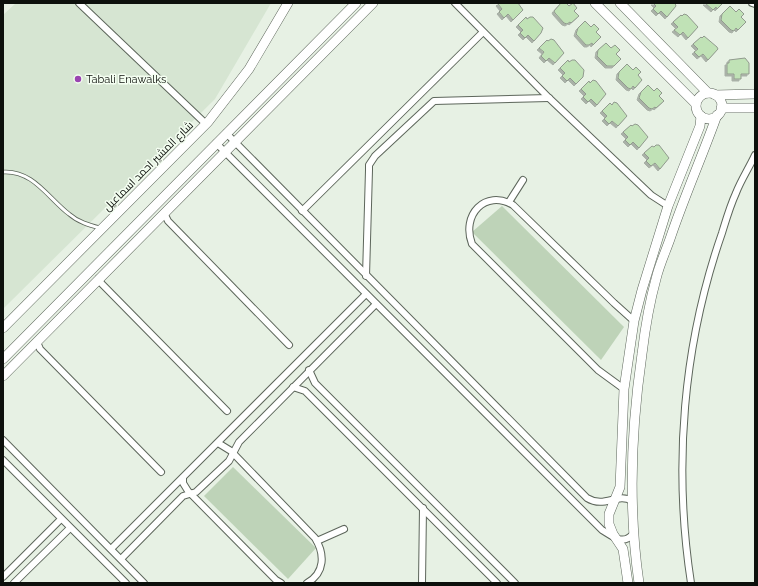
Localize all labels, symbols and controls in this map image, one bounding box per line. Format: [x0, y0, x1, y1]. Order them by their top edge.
place label: Tabali Enawalks [86, 73, 166, 86]
marker: Tabali Enawalks [73, 74, 83, 84]
street label: شارع المشير احمد اسماعيل [101, 119, 197, 215]

